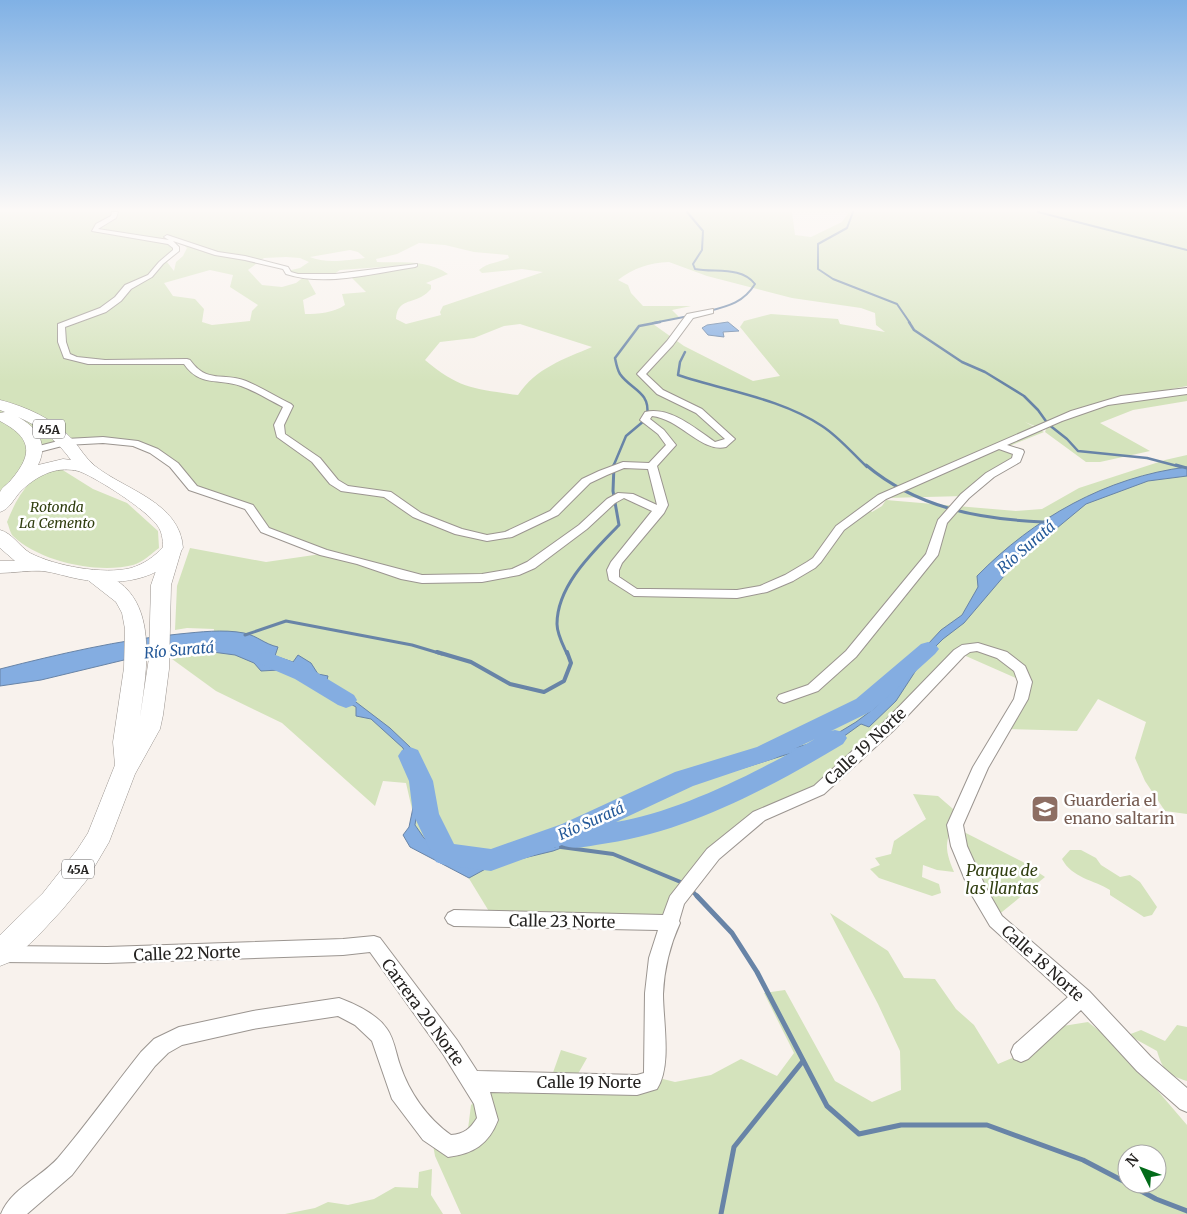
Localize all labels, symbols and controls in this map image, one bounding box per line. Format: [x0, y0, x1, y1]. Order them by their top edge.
road number: 45A [33, 419, 65, 438]
park label: Rotonda La Cemento [19, 498, 95, 532]
water label: Río Suratá [993, 517, 1059, 577]
water label: Río Suratá [143, 637, 215, 663]
street label: Calle 19 Norte [820, 703, 910, 789]
place label: Guarderia el enano saltarin [1064, 790, 1175, 828]
school or university icon: Guarderia el enano saltarin [1030, 794, 1060, 824]
water label: Río Suratá [555, 798, 627, 844]
road number: 45A [62, 860, 94, 879]
park label: Parque de las llantas [965, 860, 1039, 898]
street label: Calle 23 Norte [509, 910, 615, 932]
street label: Calle 18 Norte [998, 921, 1088, 1005]
street label: Calle 22 Norte [133, 941, 241, 965]
street label: Carrera 20 Norte [377, 955, 469, 1069]
street label: Calle 19 Norte [537, 1072, 641, 1092]
north arrow [1117, 1144, 1167, 1194]
text: N [1122, 1150, 1143, 1170]

